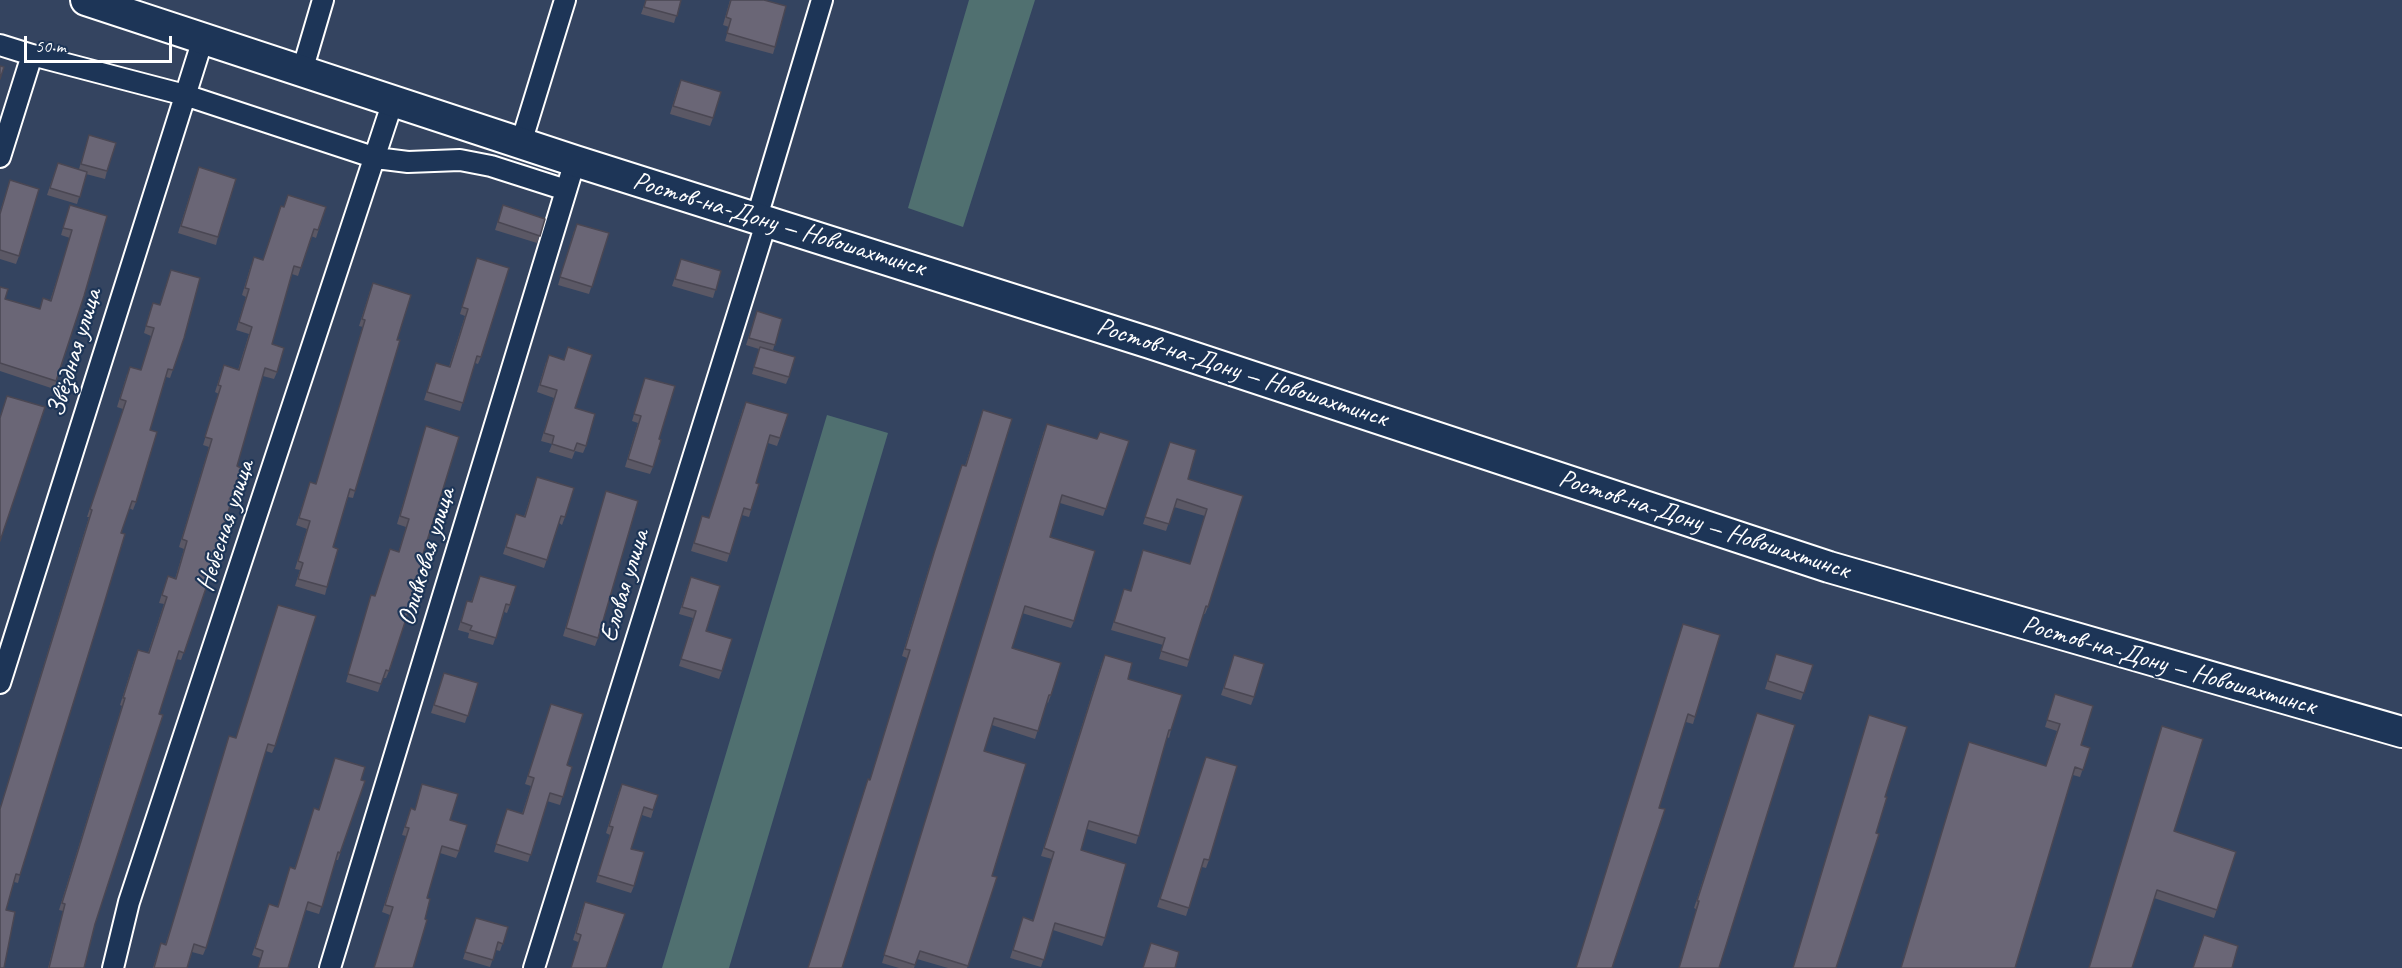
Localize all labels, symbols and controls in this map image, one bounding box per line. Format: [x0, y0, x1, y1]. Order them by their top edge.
scale bar [27, 24, 176, 62]
text: 50 m [35, 35, 66, 57]
street label: Ростов-на-Дону — Новошахтинск [629, 166, 929, 284]
street label: Звёздная улица [41, 285, 109, 421]
street label: Ростов-на-Дону — Новошахтинск [1093, 311, 1391, 435]
street label: Небесная улица [190, 457, 262, 595]
street label: Ростов-на-Дону — Новошахтинск [1555, 463, 1853, 587]
street label: Оливковая улица [391, 485, 463, 629]
street label: Еловая улица [593, 526, 657, 646]
street label: Ростов-на-Дону — Новошахтинск [2019, 609, 2319, 723]

